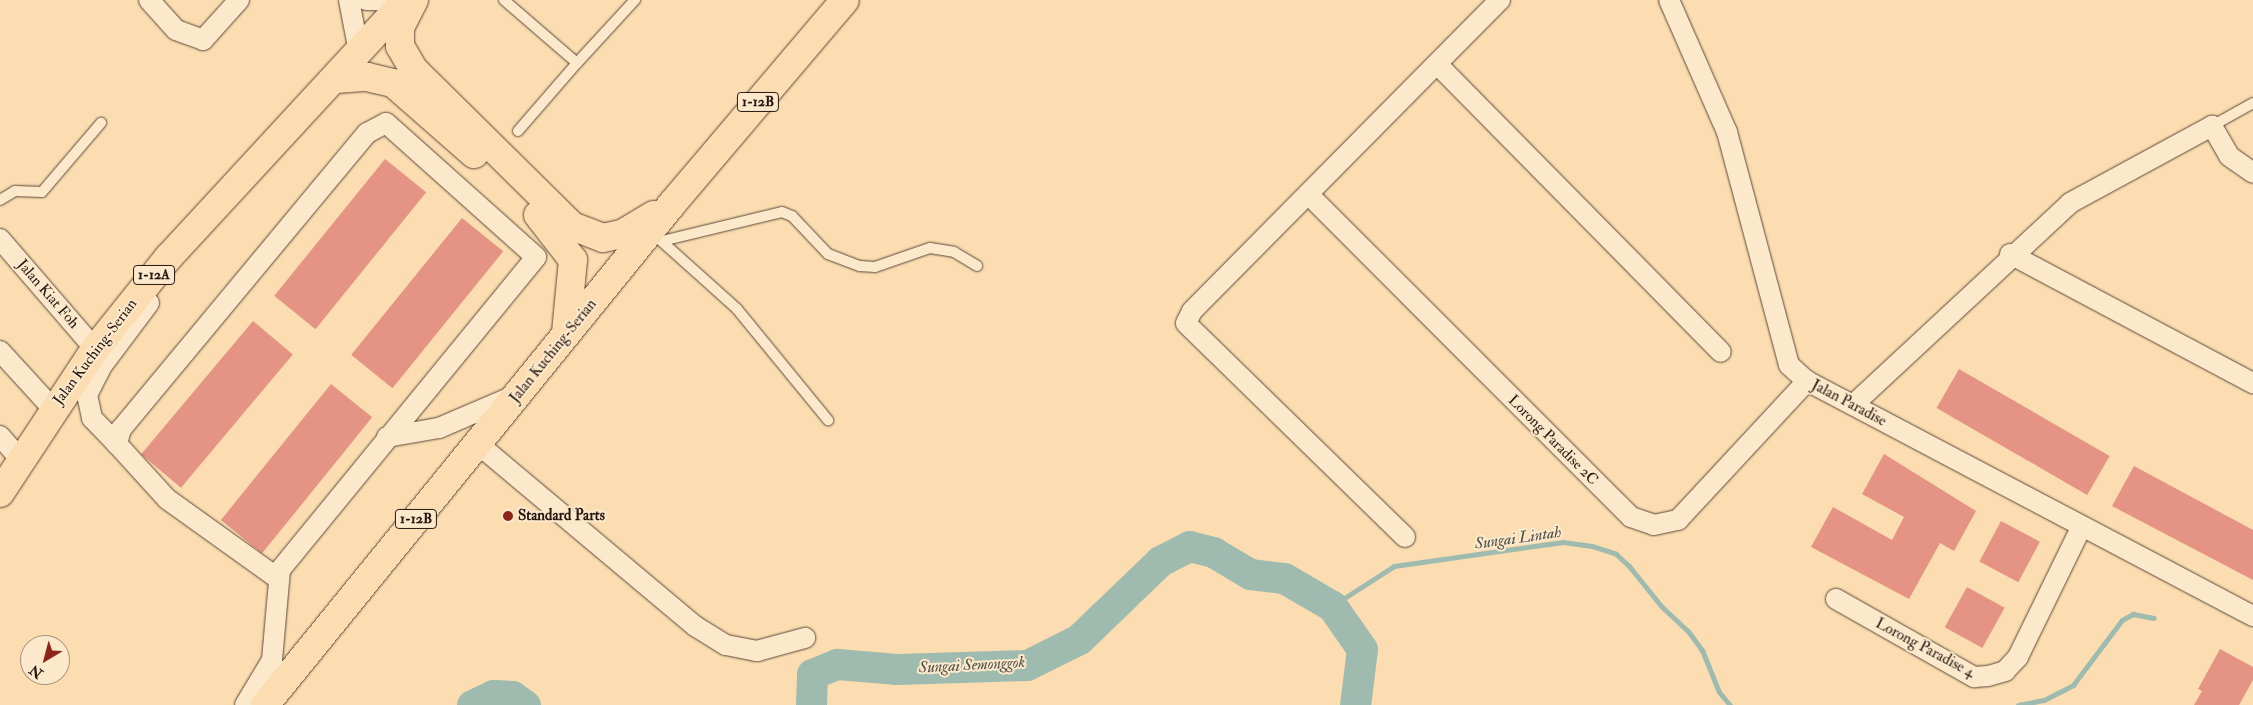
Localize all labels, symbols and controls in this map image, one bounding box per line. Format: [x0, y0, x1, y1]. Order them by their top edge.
road number: 1-12B [737, 90, 779, 114]
street label: Jalan Kiat Foh [13, 256, 83, 332]
road number: 1-12A [133, 264, 175, 286]
street label: Jalan Kuching-Serian [49, 295, 141, 409]
street label: Jalan Kuching-Serian [506, 295, 600, 407]
street label: Jalan Paradise [1809, 376, 1889, 430]
street label: Lorong Paradise 2C [1504, 391, 1602, 489]
place label: Standard Parts [518, 507, 605, 525]
road number: 1-12B [395, 508, 437, 530]
marker: Standard Parts [502, 510, 514, 522]
water label: Sungai Lintah [1473, 522, 1563, 554]
street label: Lorong Paradise 4 [1872, 614, 1978, 682]
north arrow [20, 635, 70, 685]
water label: Sungai Semonggok [918, 653, 1026, 677]
text: N [26, 661, 46, 682]

